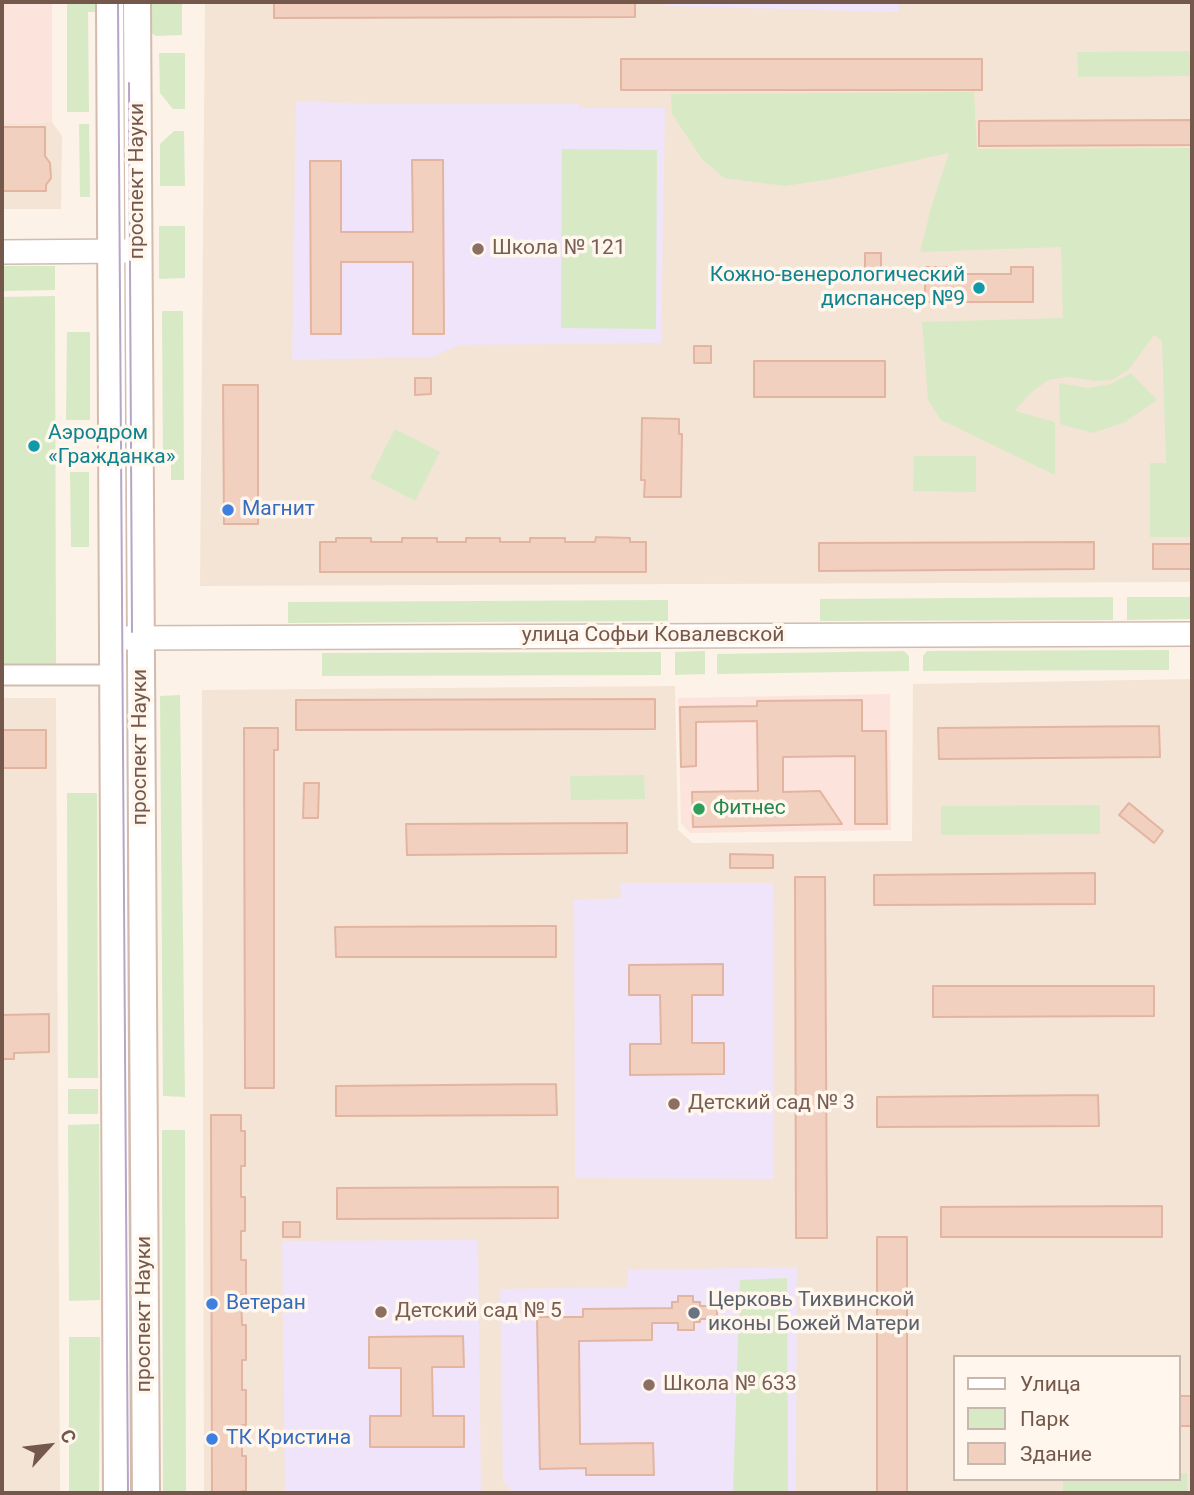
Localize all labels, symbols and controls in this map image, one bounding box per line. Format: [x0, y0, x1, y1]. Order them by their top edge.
street label: проспект Науки [125, 103, 151, 259]
place label: Школа № 121 [492, 236, 626, 262]
marker: Школа № 121 [470, 241, 486, 257]
place label: Кожно-венерологический диспансер №9 [710, 263, 965, 313]
marker: Кожно-венерологический диспансер №9 [971, 280, 987, 296]
place label: Аэродром «Гражданка» [48, 421, 176, 471]
marker: Аэродром «Гражданка» [26, 438, 42, 454]
place label: Магнит [242, 497, 315, 523]
marker: Магнит [220, 502, 236, 518]
street label: улица Софьи Ковалевской [522, 623, 784, 649]
street label: проспект Науки [128, 669, 154, 825]
place label: Фитнес [713, 796, 786, 822]
marker: Фитнес [691, 801, 707, 817]
place label: Детский сад № 3 [688, 1091, 855, 1117]
marker: Детский сад № 3 [666, 1096, 682, 1112]
street label: проспект Науки [132, 1236, 158, 1392]
place label: Церковь Тихвинской иконы Божей Матери [708, 1288, 920, 1338]
place label: Ветеран [226, 1291, 306, 1317]
marker: Ветеран [204, 1296, 220, 1312]
place label: Детский сад № 5 [395, 1299, 562, 1325]
marker: Детский сад № 5 [373, 1304, 389, 1320]
marker: Церковь Тихвинской иконы Божей Матери [686, 1305, 702, 1321]
legend [953, 1355, 1180, 1481]
place label: Школа № 633 [663, 1372, 797, 1398]
text: Улица [1020, 1372, 1081, 1396]
marker: Школа № 633 [641, 1377, 657, 1393]
text: Парк [1020, 1407, 1070, 1431]
north arrow [14, 1411, 84, 1481]
text: С [55, 1425, 81, 1447]
place label: ТК Кристина [226, 1426, 351, 1452]
marker: ТК Кристина [204, 1431, 220, 1447]
text: Здание [1020, 1442, 1092, 1466]

